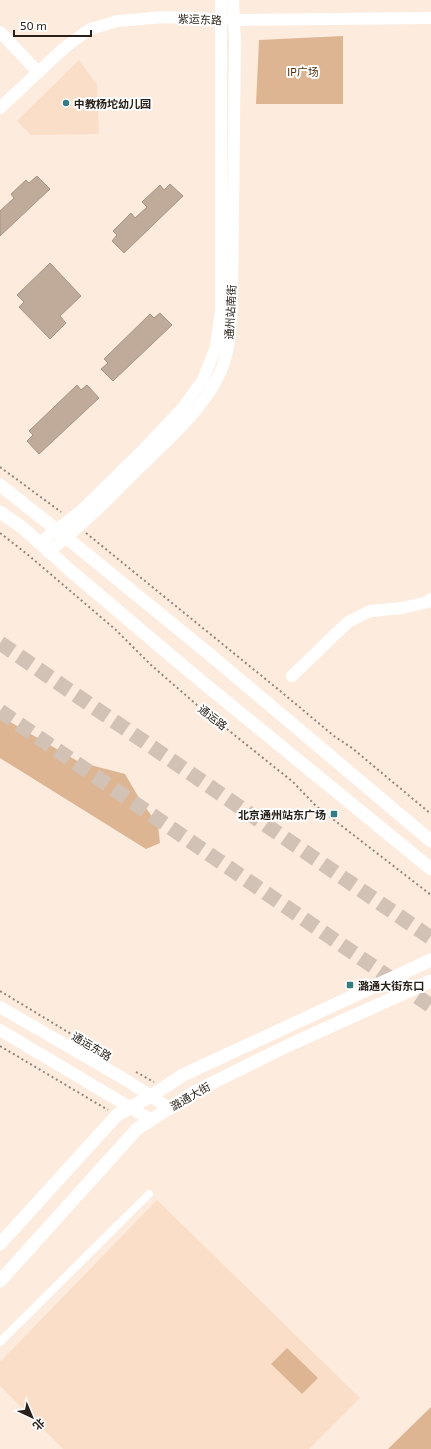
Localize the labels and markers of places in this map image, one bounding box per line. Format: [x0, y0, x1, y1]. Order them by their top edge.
place label: 中教杨坨幼儿园 [74, 97, 151, 110]
marker: 中教杨坨幼儿园 [61, 98, 71, 108]
place label: 北京通州站东广场 [238, 808, 326, 821]
marker: 北京通州站东广场 [329, 809, 339, 819]
place label: 潞通大街东口 [358, 979, 424, 992]
marker: 潞通大街东口 [345, 980, 355, 990]

